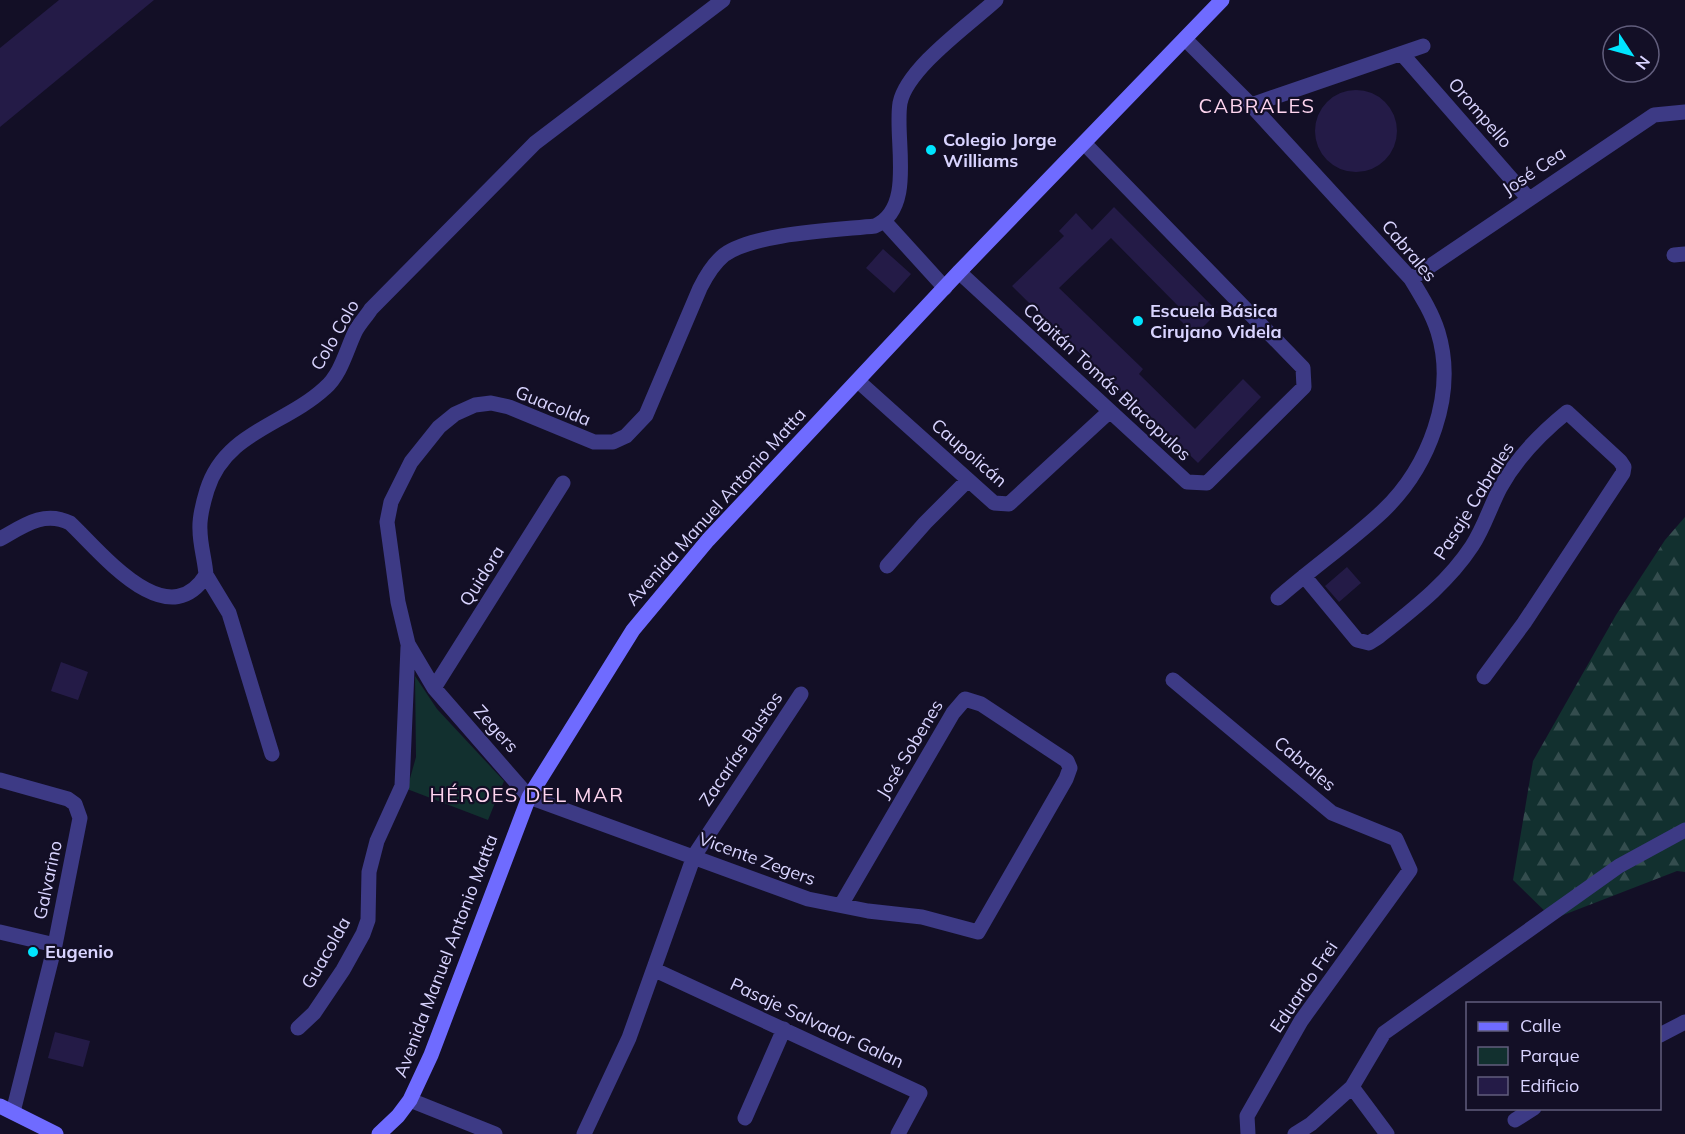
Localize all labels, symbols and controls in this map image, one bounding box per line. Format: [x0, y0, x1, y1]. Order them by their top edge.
north arrow [1601, 24, 1661, 84]
text: N [1631, 52, 1655, 74]
street label: Orompello [1444, 73, 1517, 153]
district label: CABRALES [1199, 93, 1315, 118]
place label: Colegio Jorge Williams [943, 128, 1057, 172]
street label: José Cea [1497, 141, 1570, 200]
marker: Colegio Jorge Williams [924, 143, 938, 157]
street label: Cabrales [1377, 215, 1442, 286]
street label: Colo Colo [305, 295, 364, 374]
street label: Capitán Tomás Blacopulos [1019, 298, 1196, 466]
place label: Escuela Básica Cirujano Videla [1150, 299, 1282, 343]
marker: Escuela Básica Cirujano Videla [1131, 314, 1145, 328]
street label: Guacolda [512, 380, 594, 431]
street label: Avenida Manuel Antonio Matta [621, 403, 811, 610]
street label: Caupolicán [927, 413, 1012, 492]
street label: Pasaje Cabrales [1428, 438, 1519, 564]
street label: Quidora [454, 541, 509, 610]
street label: Zacarías Bustos [694, 687, 787, 810]
street label: José Sobenes [871, 695, 948, 802]
street label: Zegers [469, 700, 524, 757]
street label: Cabrales [1270, 731, 1341, 796]
district label: HÉROES DEL MAR [429, 782, 625, 807]
street label: Vicente Zegers [695, 827, 819, 890]
street label: Avenida Manuel Antonio Matta [388, 831, 503, 1081]
street label: Galvarino [28, 838, 67, 921]
street label: Guacolda [296, 913, 355, 993]
street label: Eduardo Frei [1265, 937, 1343, 1037]
place label: Eugenio [45, 940, 114, 963]
marker: Eugenio [26, 945, 40, 959]
street label: Pasaje Salvador Galan [727, 972, 908, 1073]
legend [1466, 1002, 1661, 1110]
text: Calle [1520, 1014, 1561, 1037]
text: Parque [1520, 1044, 1579, 1067]
text: Edificio [1520, 1074, 1579, 1097]

